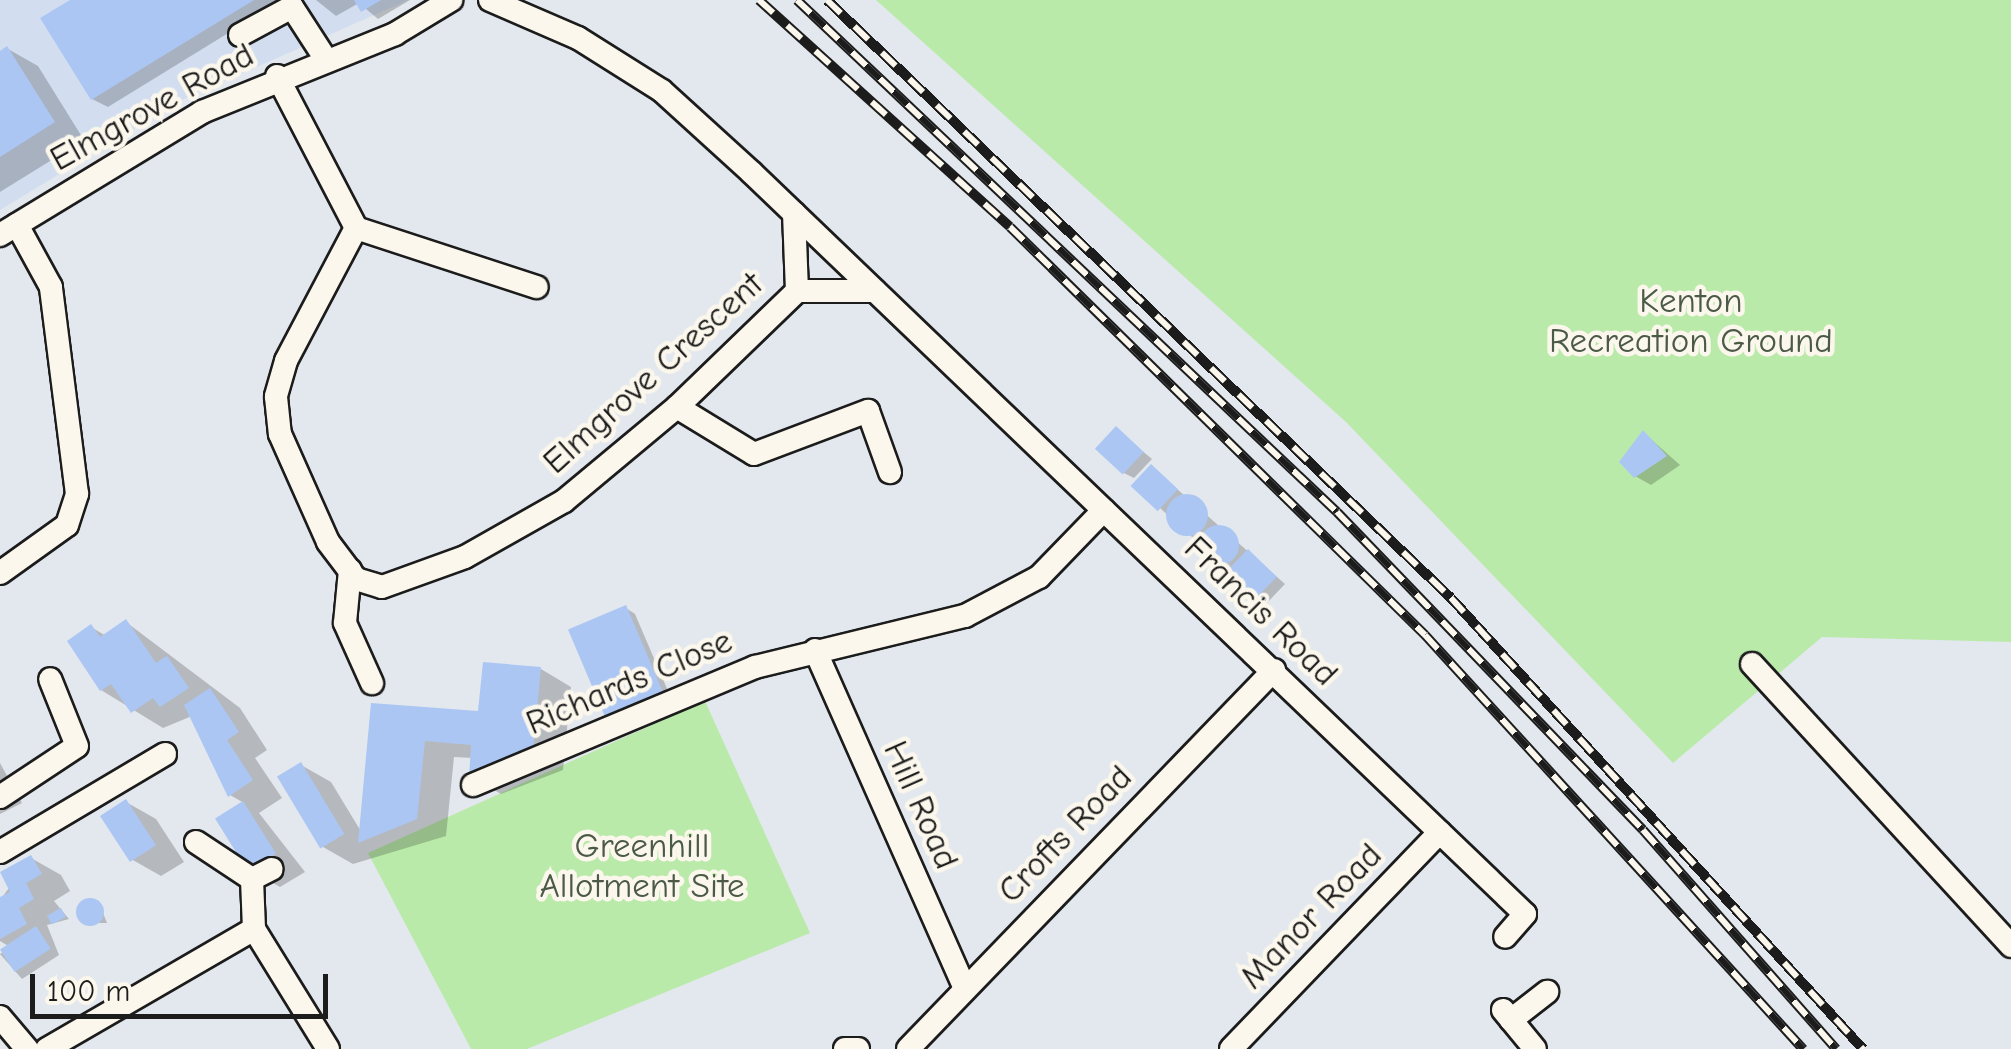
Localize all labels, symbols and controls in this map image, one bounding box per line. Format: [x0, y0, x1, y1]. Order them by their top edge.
street label: Elmgrove Road [43, 34, 261, 180]
street label: Elmgrove Crescent [534, 263, 772, 483]
park label: Kenton Recreation Ground [1549, 280, 1833, 362]
street label: Francis Road [1175, 527, 1347, 695]
street label: Richards Close [520, 620, 738, 744]
street label: Hill Road [874, 734, 968, 876]
street label: Crofts Road [989, 757, 1141, 911]
park label: Greenhill Allotment Site [539, 825, 745, 907]
street label: Manor Road [1231, 834, 1391, 998]
scale bar [35, 954, 332, 1016]
text: 100 m [47, 974, 130, 1009]

